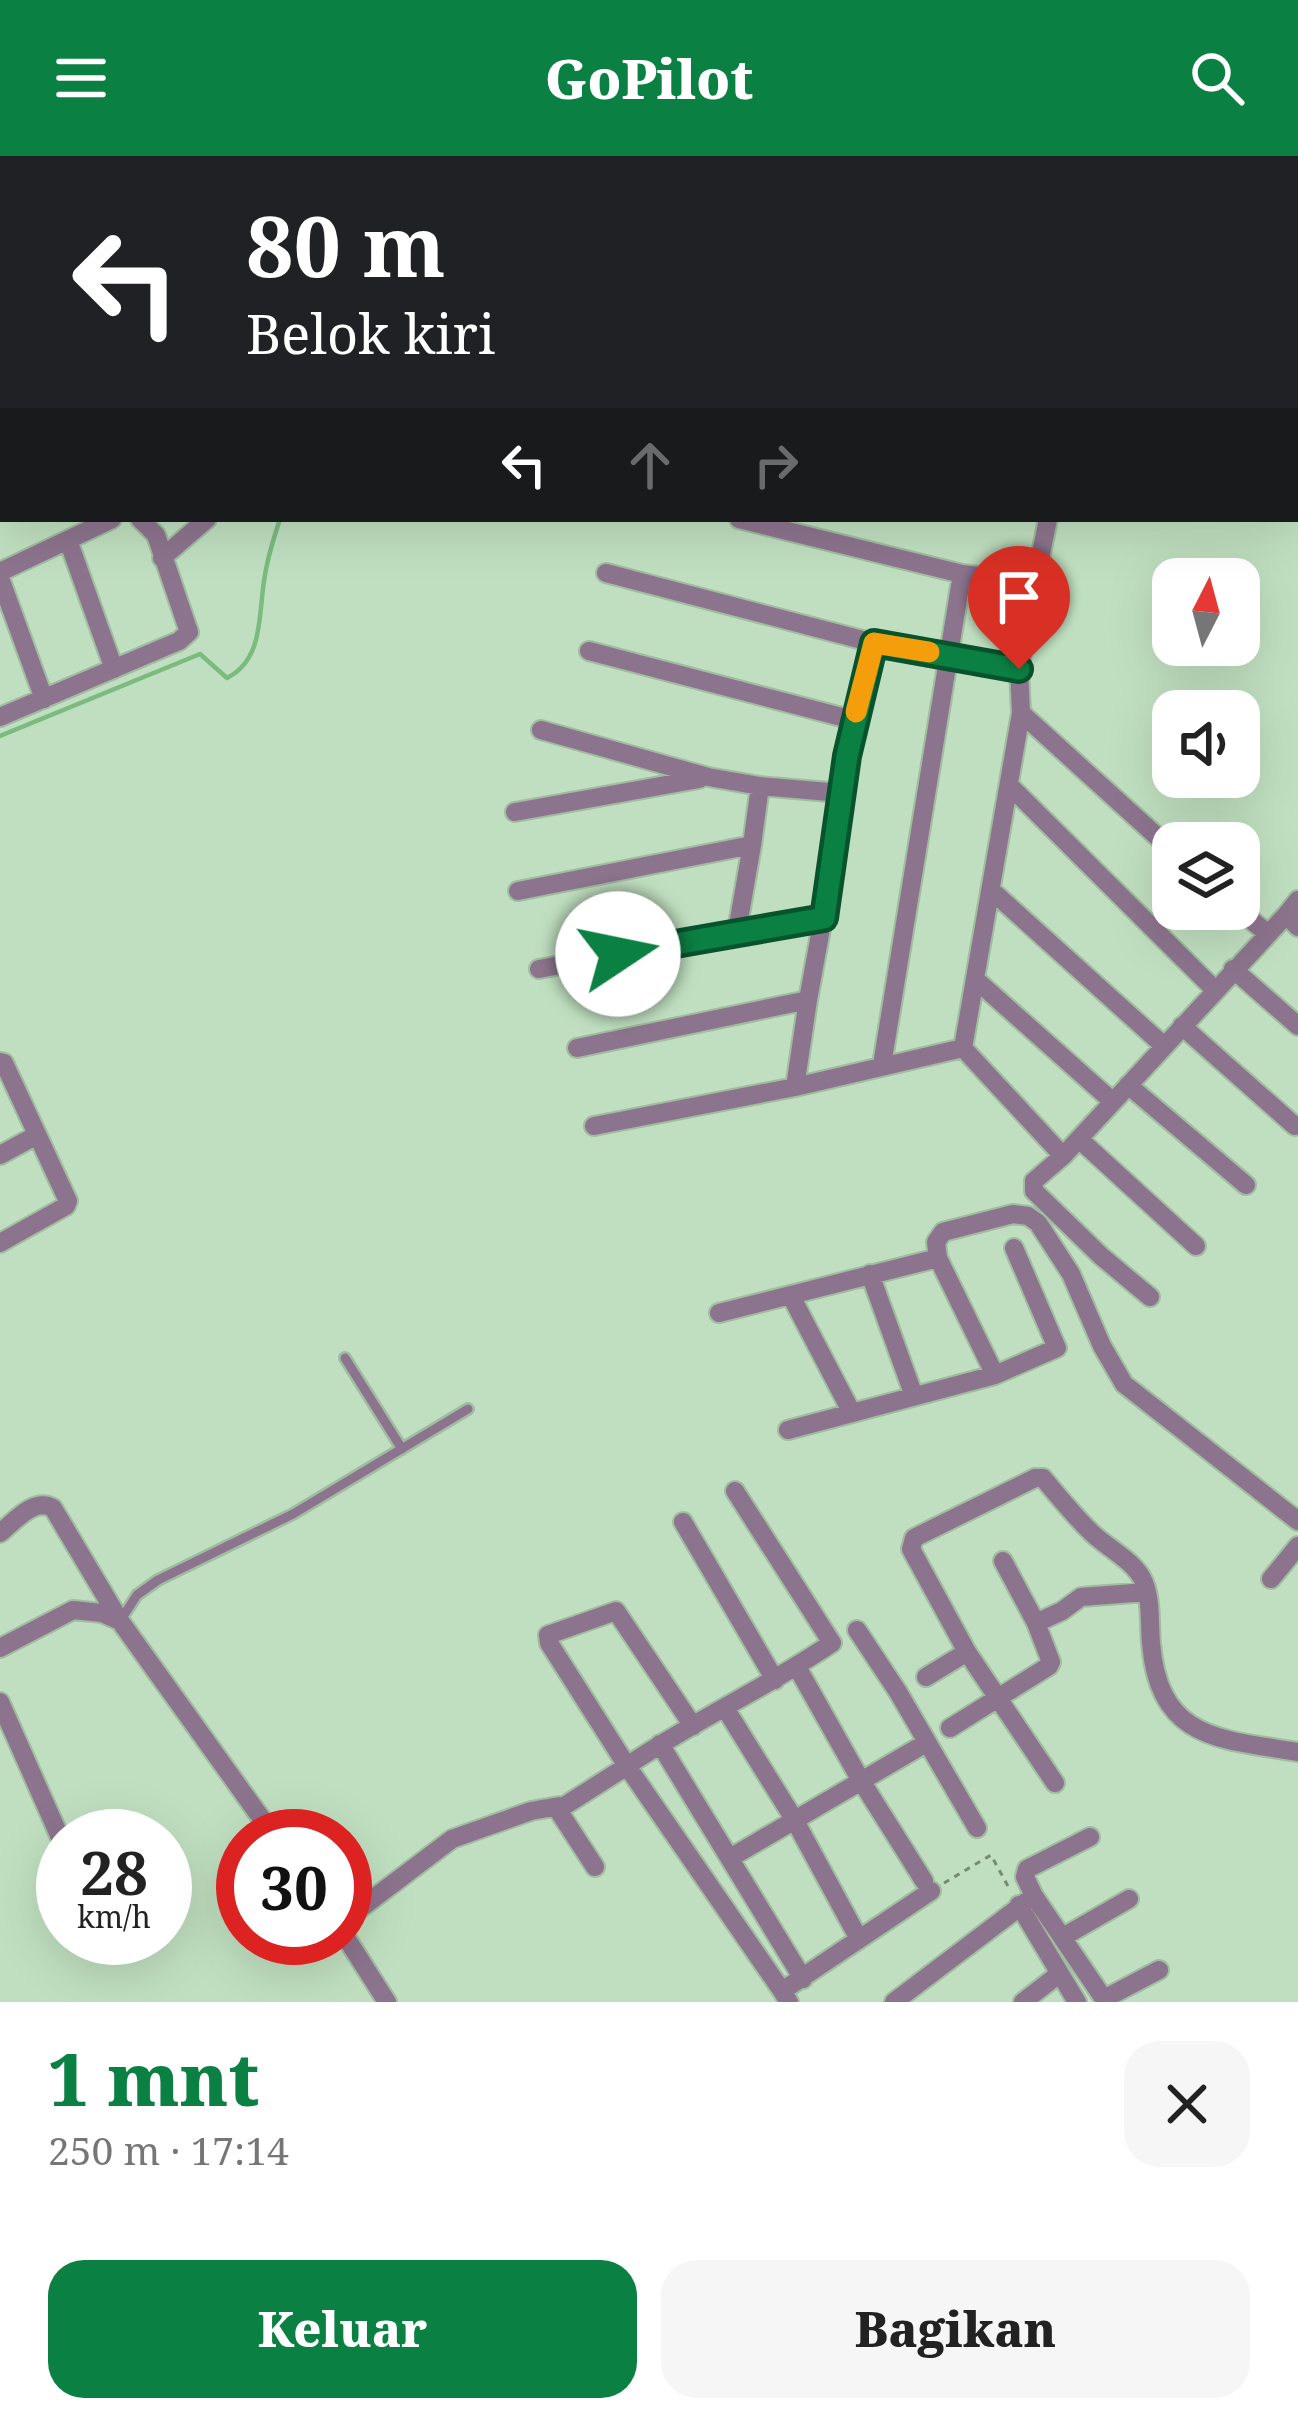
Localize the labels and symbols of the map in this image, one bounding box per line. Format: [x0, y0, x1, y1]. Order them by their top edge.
pin [968, 546, 1070, 669]
north arrow [1152, 558, 1260, 666]
position arrow [555, 891, 681, 1017]
speed limit sign: 30 [216, 1809, 372, 1965]

